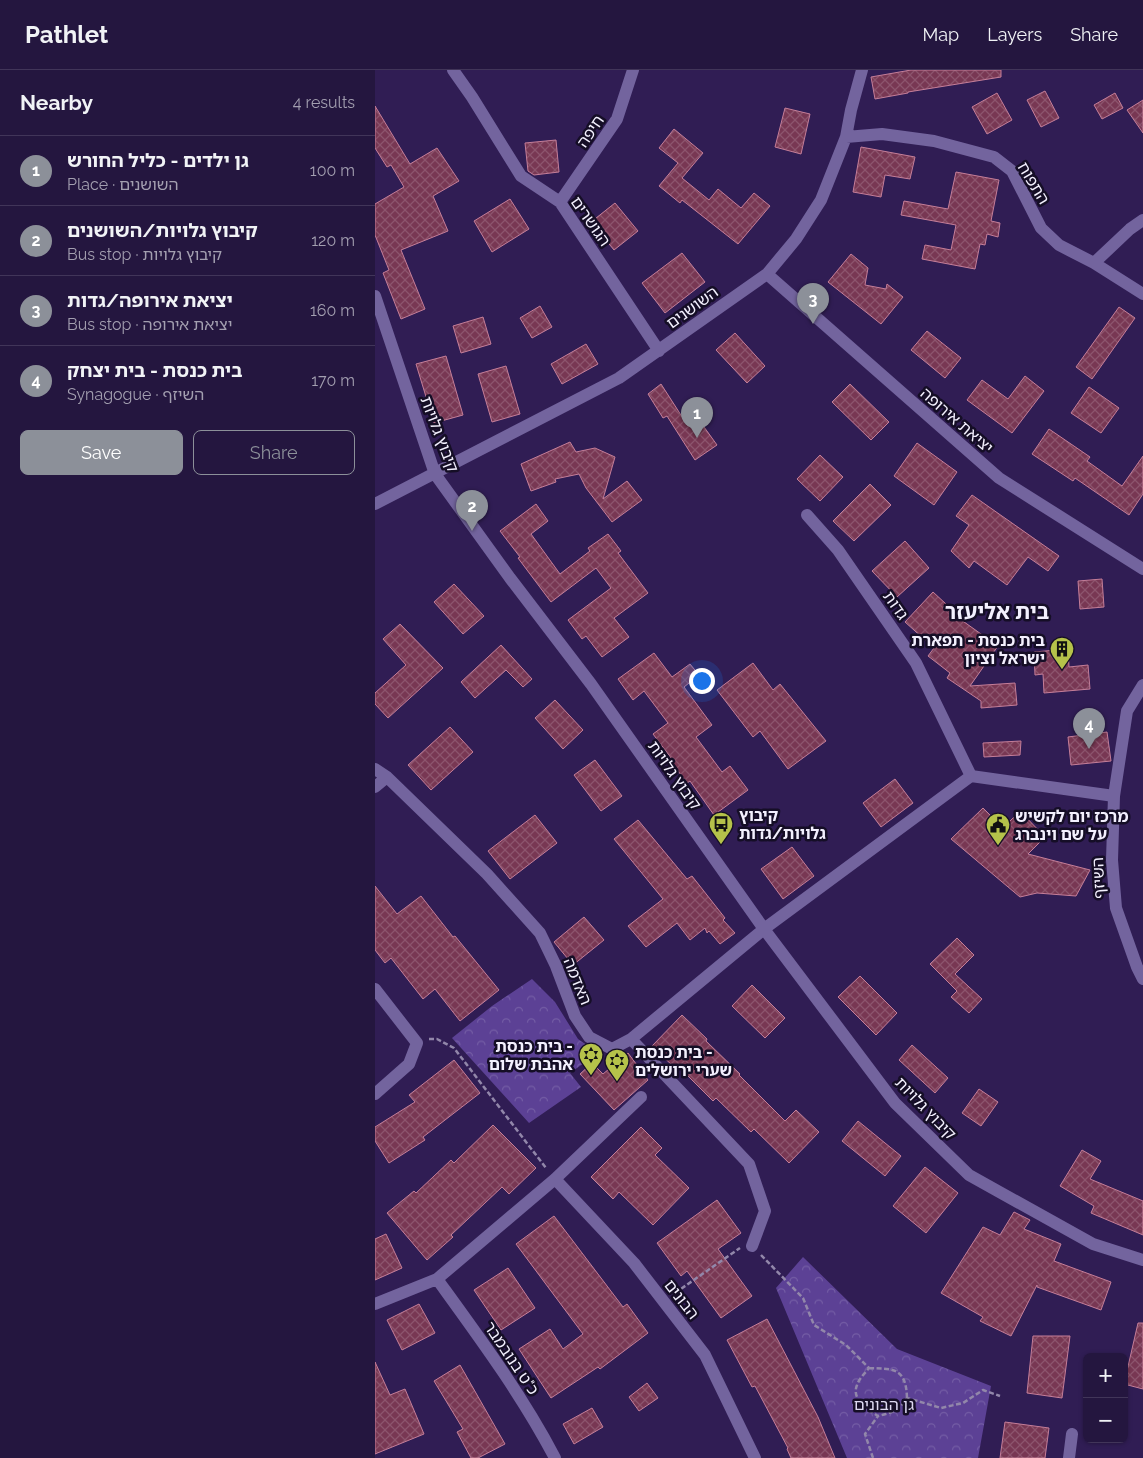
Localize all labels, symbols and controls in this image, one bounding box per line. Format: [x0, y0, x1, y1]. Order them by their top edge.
text: Pathlet [25, 20, 108, 49]
text: Map [923, 24, 959, 45]
text: Layers [987, 24, 1042, 45]
text: Share [1070, 24, 1118, 45]
text: Nearby [20, 90, 93, 115]
text: 4 results [293, 93, 355, 112]
street label: חיפה [573, 112, 608, 151]
text: גן ילדים - כליל החורש [67, 149, 249, 171]
street label: התפוח [1014, 159, 1053, 208]
text: 1 [32, 161, 40, 180]
text: 100 m [310, 161, 355, 180]
text: Place · השושנים [67, 175, 179, 194]
street label: הגושרים [567, 193, 614, 250]
text: קיבוץ גלויות/השושנים [67, 219, 258, 241]
text: 2 [31, 231, 41, 250]
text: 120 m [311, 231, 355, 250]
text: Bus stop · קיבוץ גלויות [67, 245, 222, 264]
street label: השושנים [663, 282, 722, 333]
pin: 3 [797, 283, 829, 324]
text: יציאת אירופה/גדות [67, 289, 233, 311]
text: 3 [32, 301, 40, 320]
text: 160 m [310, 301, 355, 320]
text: Bus stop · יציאת אירופה [67, 315, 232, 334]
text: בית כנסת - בית יצחק [67, 359, 242, 381]
text: 4 [31, 371, 41, 390]
text: 170 m [311, 371, 355, 390]
street label: יציאת אירופה [917, 384, 997, 457]
text: Synagogue · השיזף [67, 385, 204, 404]
street label: קיבוץ גלויות [416, 394, 463, 475]
pin: 1 [681, 397, 713, 438]
button: Save [20, 430, 183, 475]
button: Share [193, 430, 355, 475]
pin: 2 [456, 490, 488, 531]
street label: גדות [879, 587, 912, 623]
district label: בית אליעזר [945, 599, 1049, 624]
place label: בית כנסת - תפארת ישראל וציון [911, 631, 1045, 668]
building icon: בית כנסת - תפארת ישראל וציון [1049, 636, 1075, 670]
your location [689, 668, 715, 694]
pin: 4 [1073, 708, 1105, 749]
street label: קיבוץ גלויות [644, 737, 705, 813]
place label: קיבוץ גלויות/גדות [739, 806, 826, 843]
place label: מרכז יום לקשיש על שם וינברג [1015, 807, 1129, 844]
bus stop icon: קיבוץ גלויות/גדות [708, 811, 734, 845]
public building icon: מרכז יום לקשיש על שם וינברג [985, 812, 1011, 846]
street label: השיזף [1088, 857, 1109, 899]
street label: האדמה [560, 955, 596, 1008]
place label: בית כנסת - אהבת שלום [489, 1037, 573, 1074]
synagogue icon: בית כנסת - אהבת שלום [578, 1042, 604, 1076]
place label: בית כנסת - שערי ירושלים [635, 1043, 732, 1080]
synagogue icon: בית כנסת - שערי ירושלים [604, 1048, 630, 1082]
street label: קיבוץ גלויות [891, 1073, 960, 1144]
street label: הבונים [660, 1276, 703, 1323]
street label: כ"ט בנובמבר [480, 1318, 543, 1398]
map controls [1083, 1353, 1128, 1443]
button: + [1083, 1353, 1128, 1398]
park label: גן הבונים [854, 1395, 914, 1414]
button: − [1083, 1398, 1128, 1443]

